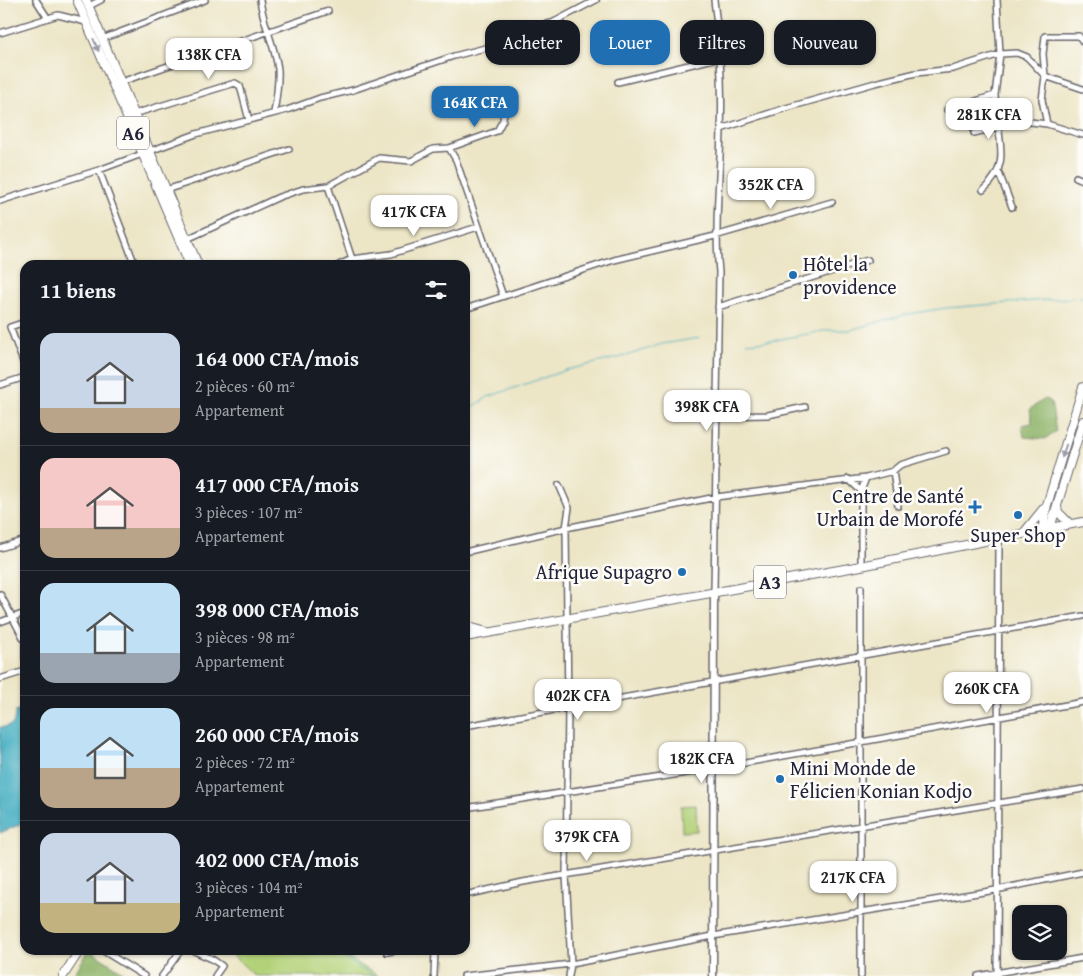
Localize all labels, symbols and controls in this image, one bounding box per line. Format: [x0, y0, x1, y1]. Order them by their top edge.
chip: Acheter [485, 20, 580, 65]
chip: Louer [590, 20, 670, 65]
chip: Filtres [680, 20, 764, 65]
chip: Nouveau [774, 20, 876, 65]
one-way arrow [93, 38, 101, 52]
pin: 138K CFA [157, 38, 261, 80]
text: 138K CFA [177, 42, 241, 66]
pin: 164K CFA [423, 86, 527, 128]
text: 164K CFA [443, 90, 507, 114]
pin: 281K CFA [937, 98, 1041, 140]
text: 281K CFA [957, 102, 1021, 126]
road number: A6 [117, 116, 149, 150]
pin: 352K CFA [719, 168, 823, 210]
text: 352K CFA [739, 172, 803, 196]
pin: 417K CFA [362, 194, 466, 237]
text: 417K CFA [382, 199, 446, 223]
place label: Hôtel la providence [803, 249, 897, 301]
marker: Hôtel la providence [787, 269, 799, 281]
text: 11 biens [40, 275, 116, 306]
icon: filters [422, 276, 450, 304]
text: 164 000 CFA/mois [195, 343, 359, 374]
icon: home [80, 353, 140, 413]
text: 2 pièces · 60 m² [195, 374, 295, 398]
pin: 398K CFA [655, 390, 759, 432]
text: 398K CFA [675, 394, 739, 418]
text: Appartement [195, 398, 285, 422]
one-way arrow [1060, 443, 1068, 458]
text: 417 000 CFA/mois [195, 469, 359, 500]
icon: home [80, 478, 140, 538]
place label: Centre de Santé Urbain de Morofé [817, 481, 964, 533]
text: 3 pièces · 107 m² [195, 500, 303, 524]
marker: Centre de Santé Urbain de Morofé [968, 500, 982, 514]
marker: Super Shop [1012, 509, 1024, 521]
place label: Super Shop [970, 520, 1066, 549]
text: Appartement [195, 524, 285, 548]
place label: Afrique Supagro [536, 557, 672, 586]
marker: Afrique Supagro [676, 566, 688, 578]
road number: A3 [754, 566, 786, 598]
text: 398 000 CFA/mois [195, 594, 359, 625]
icon: home [80, 603, 140, 663]
text: 3 pièces · 98 m² [195, 625, 295, 649]
text: Appartement [195, 649, 285, 673]
pin: 260K CFA [935, 672, 1039, 714]
text: 260K CFA [955, 676, 1019, 700]
pin: 402K CFA [526, 678, 630, 721]
text: 402K CFA [546, 683, 610, 707]
text: 260 000 CFA/mois [195, 719, 359, 750]
icon: home [80, 728, 140, 788]
pin: 182K CFA [650, 742, 754, 784]
text: 182K CFA [670, 746, 734, 770]
text: 2 pièces · 72 m² [195, 750, 295, 774]
place label: Mini Monde de Félicien Konian Kodjo [790, 753, 972, 805]
marker: Mini Monde de Félicien Konian Kodjo [774, 773, 786, 785]
text: Appartement [195, 774, 285, 798]
pin: 379K CFA [535, 820, 639, 862]
text: 379K CFA [555, 824, 619, 848]
text: 402 000 CFA/mois [195, 844, 359, 875]
icon: home [80, 853, 140, 913]
pin: 217K CFA [801, 860, 905, 903]
text: 217K CFA [821, 865, 885, 889]
text: 3 pièces · 104 m² [195, 875, 303, 899]
text: Appartement [195, 899, 285, 923]
map controls [1012, 905, 1067, 960]
button: layers [1012, 905, 1067, 960]

